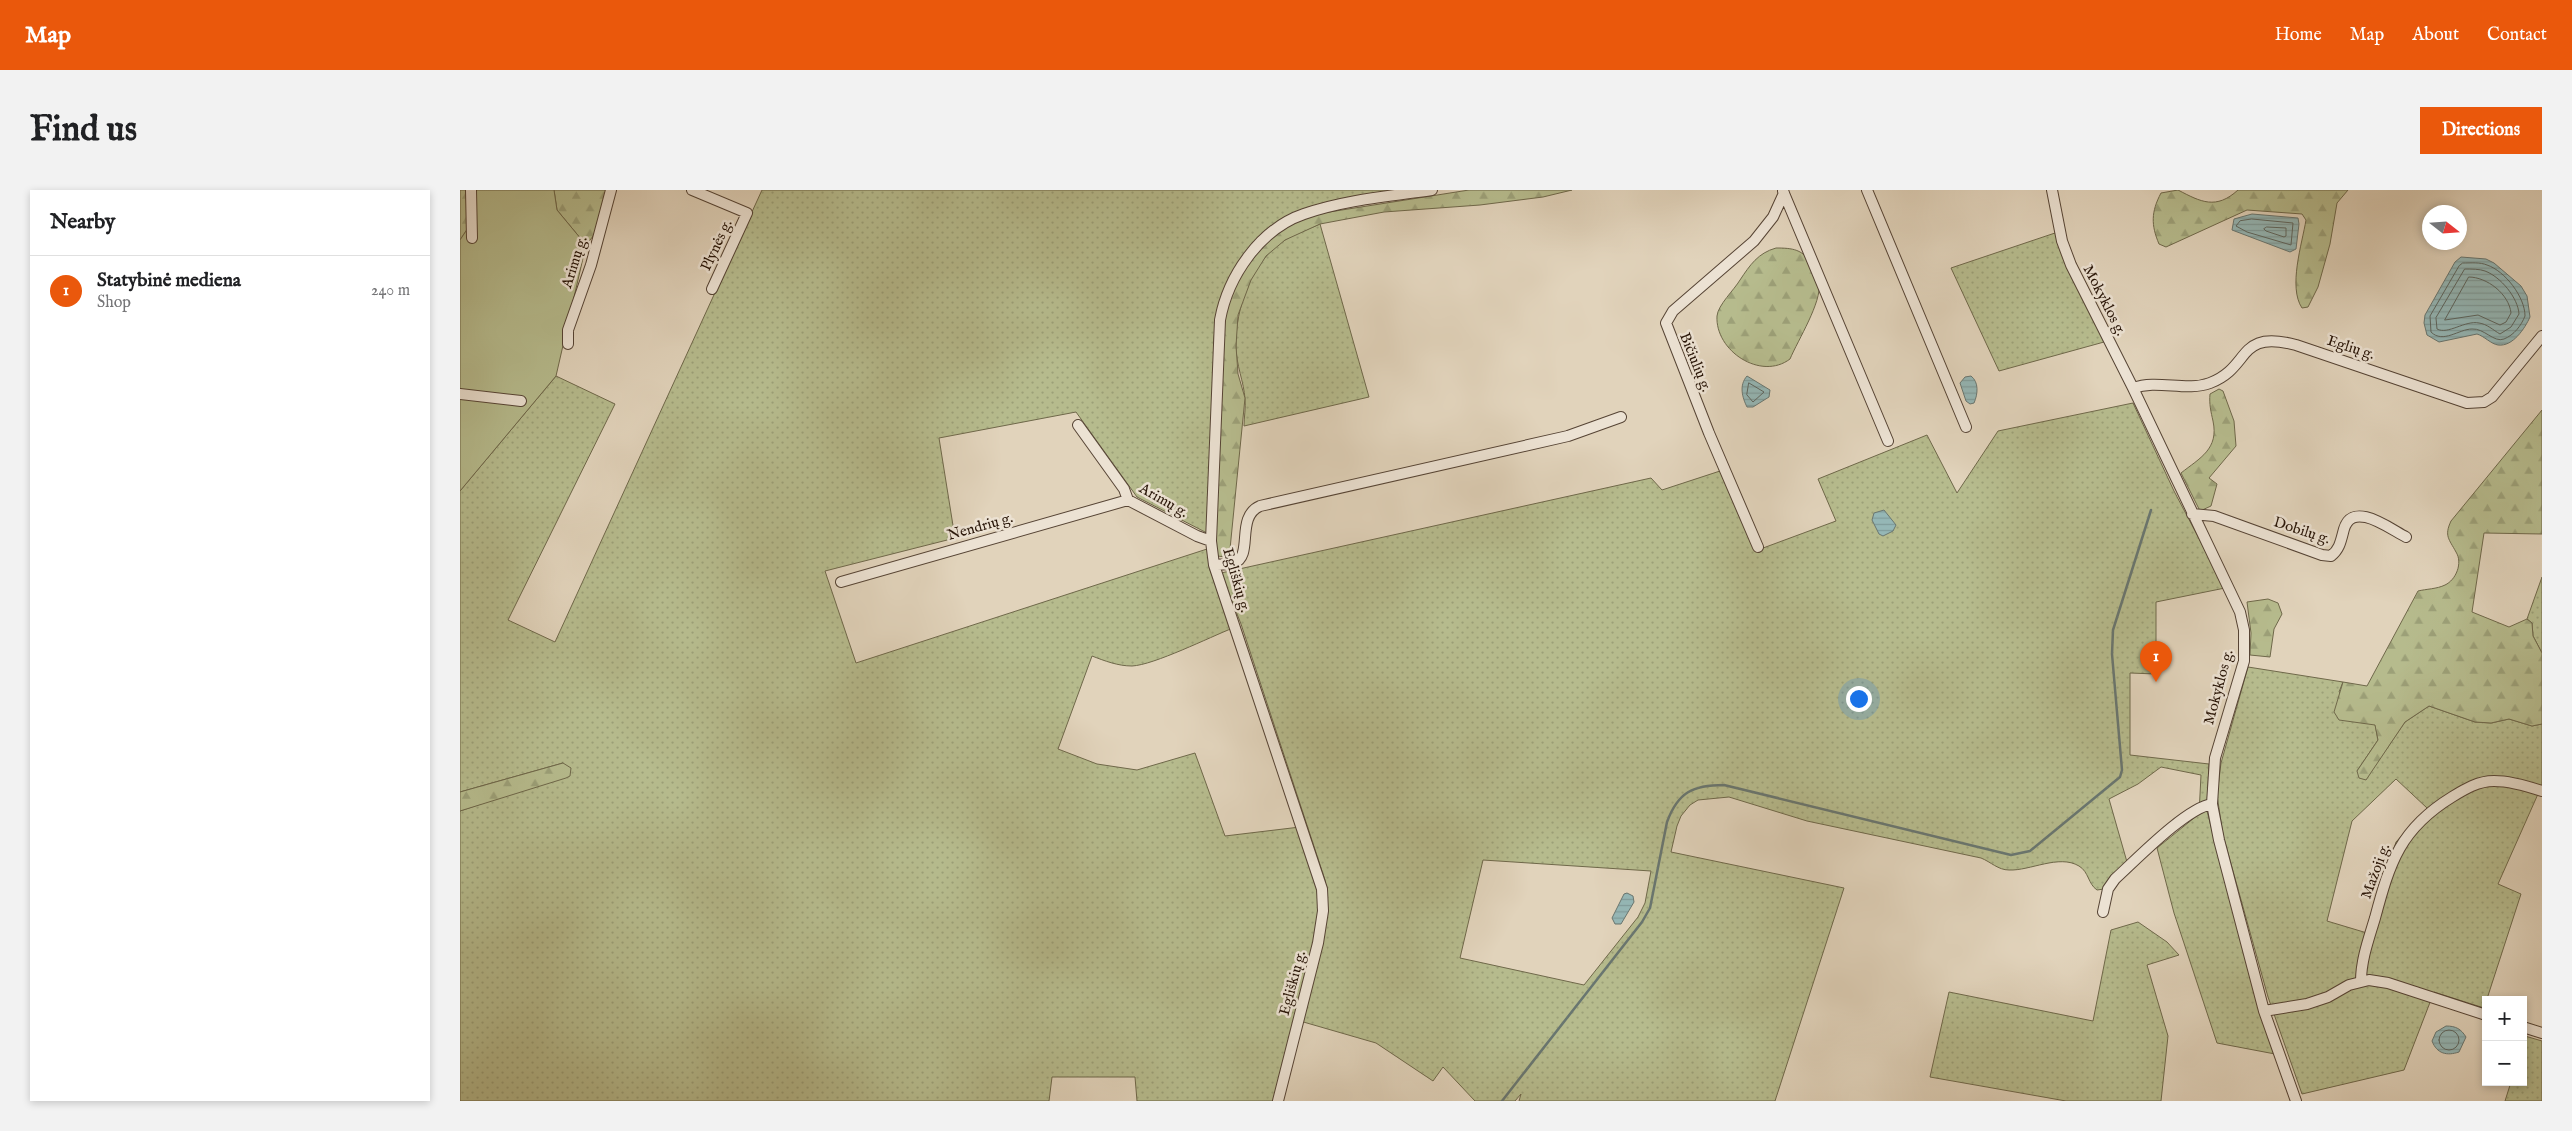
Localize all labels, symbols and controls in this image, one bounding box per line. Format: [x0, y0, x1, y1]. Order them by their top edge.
text: Map [25, 20, 71, 51]
text: Home [2275, 24, 2322, 47]
text: Map [2350, 24, 2384, 47]
text: About [2412, 24, 2459, 47]
text: Contact [2487, 24, 2547, 47]
button: Directions [2420, 107, 2542, 154]
text: Find us [30, 108, 137, 153]
north arrow [2422, 205, 2467, 250]
text: Nearby [50, 209, 115, 236]
street label: Plynės g. [696, 216, 737, 274]
street label: Arimų g. [557, 234, 592, 291]
street label: Mokyklos g. [2079, 262, 2131, 339]
text: Statybinė mediena [97, 269, 241, 293]
text: 1 [63, 281, 69, 301]
text: 240 m [371, 281, 410, 301]
text: Shop [97, 293, 131, 313]
street label: Bičiulių g. [1675, 330, 1716, 395]
street label: Eglių g. [2325, 331, 2377, 364]
street label: Arimų g. [1135, 478, 1192, 522]
street label: Nendrių g. [945, 508, 1015, 545]
street label: Dobilų g. [2271, 512, 2333, 549]
street label: Egliškių g. [1218, 546, 1255, 615]
pin: 1 [2140, 641, 2172, 682]
street label: Mokyklos g. [2199, 647, 2238, 727]
your location [1846, 686, 1872, 712]
street label: Mažoji g. [2357, 841, 2394, 902]
street label: Egliškių g. [1275, 949, 1310, 1018]
map controls [2482, 996, 2527, 1086]
button: + [2482, 996, 2527, 1041]
button: − [2482, 1041, 2527, 1086]

